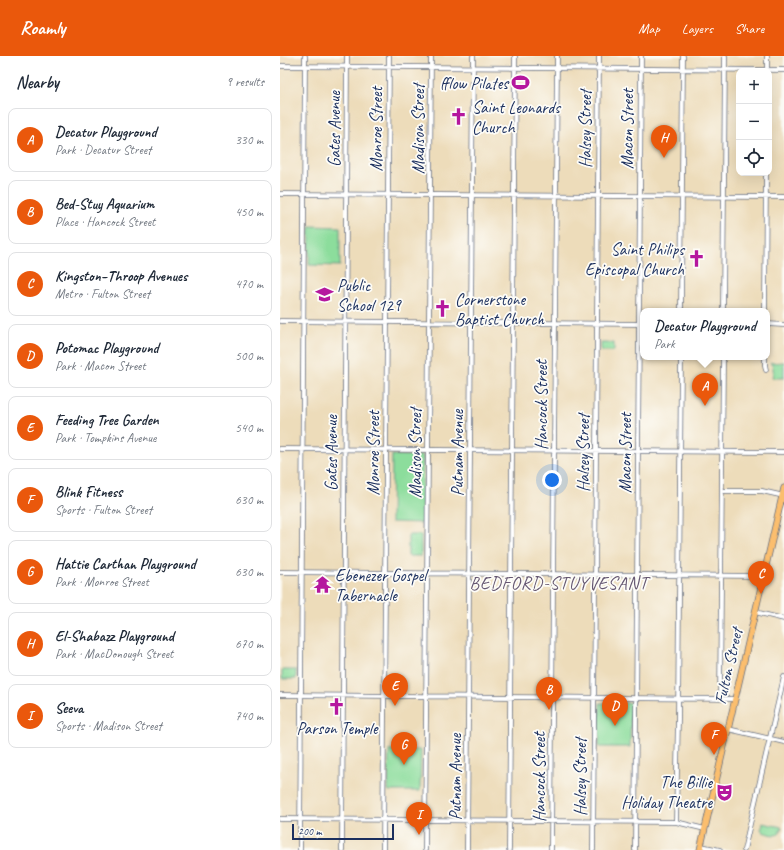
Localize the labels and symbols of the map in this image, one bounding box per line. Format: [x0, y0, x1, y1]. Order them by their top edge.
place label: fflow Pilates [440, 73, 510, 94]
sports icon: fflow Pilates [511, 73, 531, 93]
street label: Madison Street [408, 82, 429, 174]
street label: Monroe Street [366, 84, 387, 171]
street label: Macon Street [617, 87, 638, 169]
street label: Halsey Street [575, 88, 596, 168]
street label: Gates Avenue [324, 90, 345, 167]
place label: Saint Leonards Church [472, 97, 562, 138]
church icon: Saint Leonards Church [449, 107, 469, 127]
pin: H [651, 125, 677, 158]
place label: Saint Philips Episcopal Church [585, 239, 686, 280]
church icon: Saint Philips Episcopal Church [687, 249, 707, 269]
place label: Public School 129 [337, 275, 402, 316]
school or university icon: Public School 129 [314, 285, 334, 305]
place label: Cornerstone Baptist Church [455, 289, 545, 330]
church icon: Cornerstone Baptist Church [432, 299, 452, 319]
street label: Hancock Street [531, 358, 552, 450]
pin: A [692, 373, 718, 406]
street label: Madison Street [405, 406, 426, 498]
street label: Monroe Street [363, 408, 384, 495]
street label: Putnam Avenue [447, 408, 468, 496]
street label: Macon Street [615, 411, 636, 493]
street label: Halsey Street [573, 412, 594, 492]
street label: Gates Avenue [321, 414, 342, 491]
your location [542, 470, 562, 490]
pin: C [748, 561, 774, 594]
place label: Ebenezer Gospel Tabernacle [335, 565, 429, 606]
district label: BEDFORD-STUYVESANT [470, 572, 651, 594]
temple icon: Ebenezer Gospel Tabernacle [312, 575, 332, 595]
street label: Fulton Street [710, 624, 748, 706]
pin: E [382, 673, 408, 706]
pin: B [536, 677, 562, 710]
pin: D [602, 693, 628, 726]
church icon: Parson Temple [327, 696, 347, 716]
place label: Parson Temple [297, 718, 379, 739]
pin: F [701, 722, 727, 755]
street label: Hancock Street [529, 730, 550, 822]
pin: G [391, 732, 417, 765]
street label: Putnam Avenue [445, 732, 466, 820]
street label: Halsey Street [570, 736, 591, 816]
place label: The Billie Holiday Theatre [621, 772, 713, 813]
theatre icon: The Billie Holiday Theatre [715, 782, 735, 802]
pin: I [406, 802, 432, 835]
scale bar [292, 822, 394, 841]

